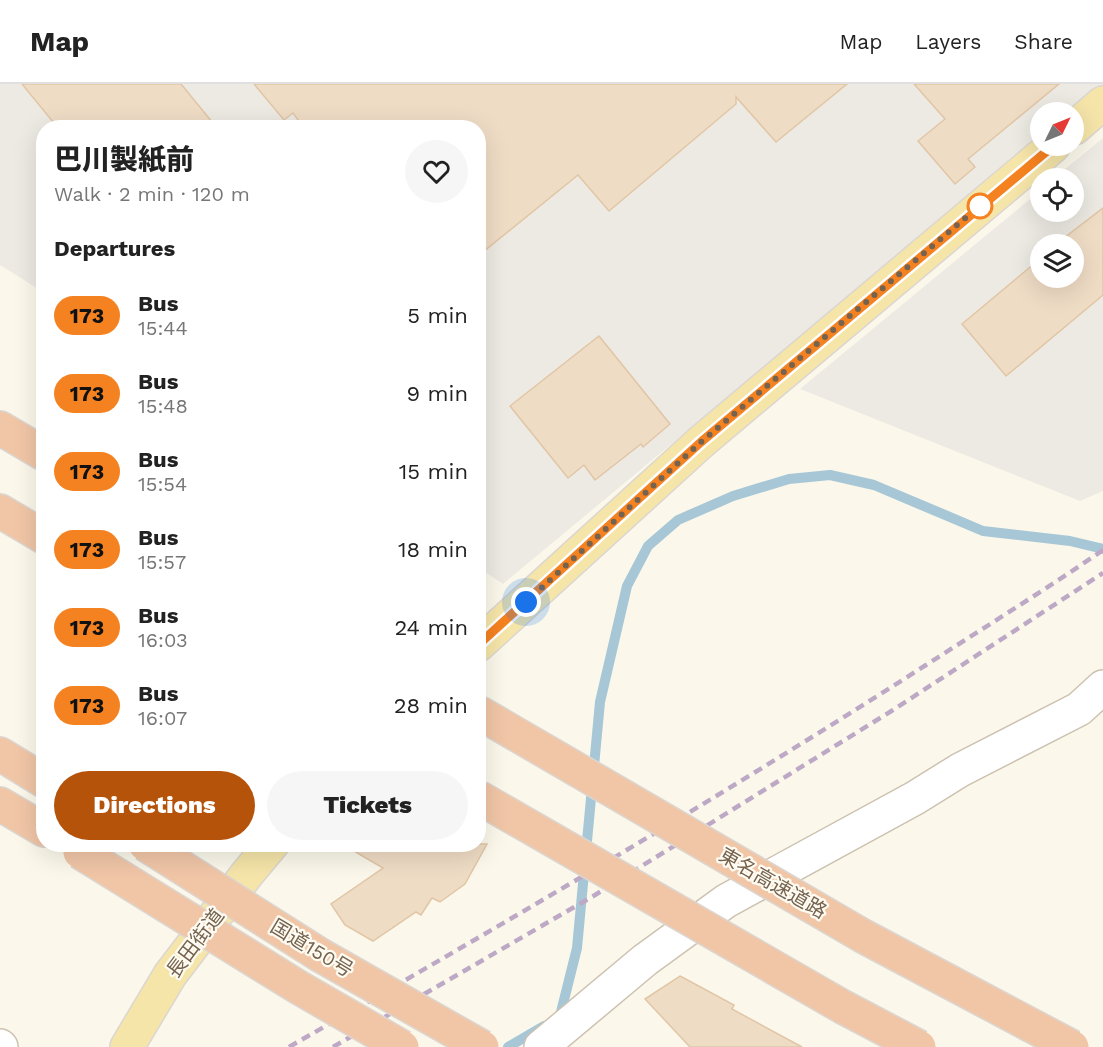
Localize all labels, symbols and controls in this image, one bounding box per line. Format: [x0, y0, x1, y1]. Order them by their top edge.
text: Map [30, 25, 89, 58]
text: Map [839, 29, 882, 54]
text: Layers [915, 29, 981, 54]
text: Share [1014, 29, 1073, 54]
north arrow [1030, 102, 1084, 156]
map controls [1030, 102, 1084, 288]
button: heart [405, 140, 468, 203]
text: 巴川製紙前 [54, 143, 194, 176]
button: locate [1030, 168, 1084, 222]
text: Walk · 2 min · 120 m [54, 182, 250, 206]
unlabelled marker [967, 193, 993, 219]
button: layers [1030, 234, 1084, 288]
text: Departures [54, 236, 175, 261]
text: Bus [138, 291, 178, 316]
text: 173 [70, 303, 104, 328]
text: 5 min [407, 303, 468, 328]
text: 15:44 [138, 316, 188, 340]
text: Bus [138, 369, 178, 394]
text: 173 [70, 381, 104, 406]
text: 9 min [406, 381, 468, 406]
text: 15:48 [138, 394, 188, 418]
text: Bus [138, 447, 178, 472]
text: 173 [70, 459, 104, 484]
text: 15 min [399, 459, 468, 484]
text: 15:54 [138, 472, 187, 496]
text: Bus [138, 525, 178, 550]
text: 173 [70, 537, 104, 562]
text: 18 min [398, 537, 468, 562]
text: 15:57 [138, 550, 186, 574]
your location [511, 587, 541, 617]
text: Bus [138, 603, 178, 628]
text: 173 [70, 615, 104, 640]
text: 24 min [394, 615, 468, 640]
text: 16:03 [138, 628, 188, 652]
text: Bus [138, 681, 178, 706]
text: 173 [70, 693, 104, 718]
text: 28 min [394, 693, 468, 718]
text: 16:07 [138, 706, 187, 730]
button: Directions [54, 771, 255, 840]
button: Tickets [267, 771, 468, 840]
street label: 東名高速道路 [715, 843, 831, 923]
street label: 長田街道 [161, 904, 229, 982]
street label: 国道150号 [266, 914, 358, 982]

